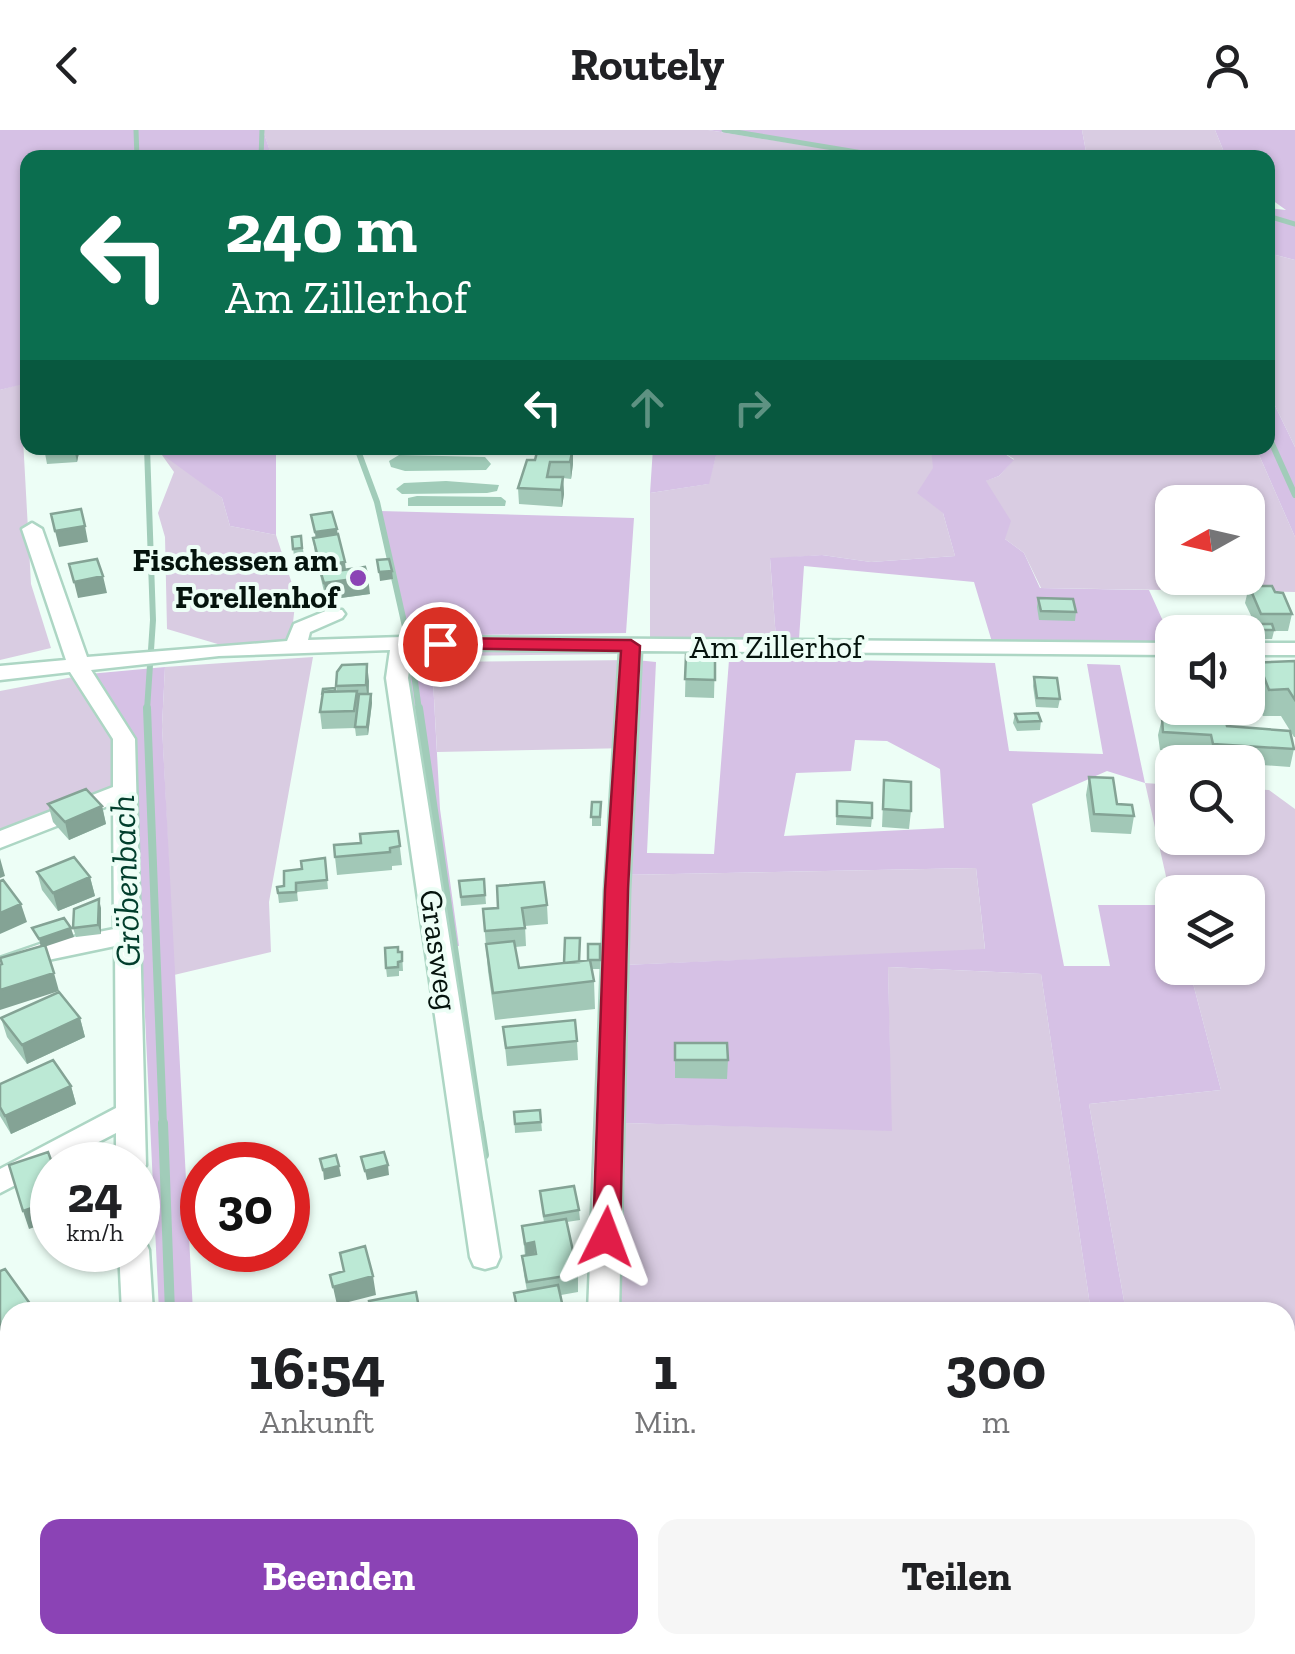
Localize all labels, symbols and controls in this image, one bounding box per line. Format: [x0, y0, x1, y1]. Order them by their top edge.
icon: back [40, 38, 95, 93]
text: Routely [571, 38, 724, 92]
icon: person [1200, 38, 1255, 93]
text: 240 m [225, 186, 417, 270]
icon: left [60, 190, 190, 320]
text: Am Zillerhof [225, 271, 468, 325]
icon: left [515, 380, 570, 435]
icon: ahead [620, 380, 675, 435]
icon: right [725, 380, 780, 435]
north arrow [1155, 485, 1265, 595]
map controls [1155, 485, 1265, 985]
place label: Fischessen am Forellenhof [132, 541, 341, 616]
marker: Fischessen am Forellenhof [347, 567, 369, 589]
pin [398, 602, 483, 687]
button: sound [1155, 615, 1265, 725]
icon: arrive [413, 617, 468, 672]
street label: Am Zillerhof [690, 628, 865, 666]
button: search [1155, 745, 1265, 855]
water label: Gröbenbach [101, 794, 149, 968]
button: layers [1155, 875, 1265, 985]
street label: Grasweg [412, 887, 466, 1013]
speed limit sign: 30 [180, 1142, 310, 1272]
text: 24 [67, 1165, 123, 1225]
position arrow [554, 1185, 658, 1289]
text: km/h [66, 1217, 124, 1247]
text: 16:54 [249, 1332, 386, 1404]
text: 1 [653, 1332, 677, 1404]
text: 300 [945, 1332, 1046, 1404]
text: Ankunft [260, 1403, 374, 1441]
text: Min. [634, 1403, 696, 1441]
text: m [982, 1403, 1010, 1441]
button: Beenden [40, 1519, 638, 1634]
button: Teilen [658, 1519, 1255, 1634]

